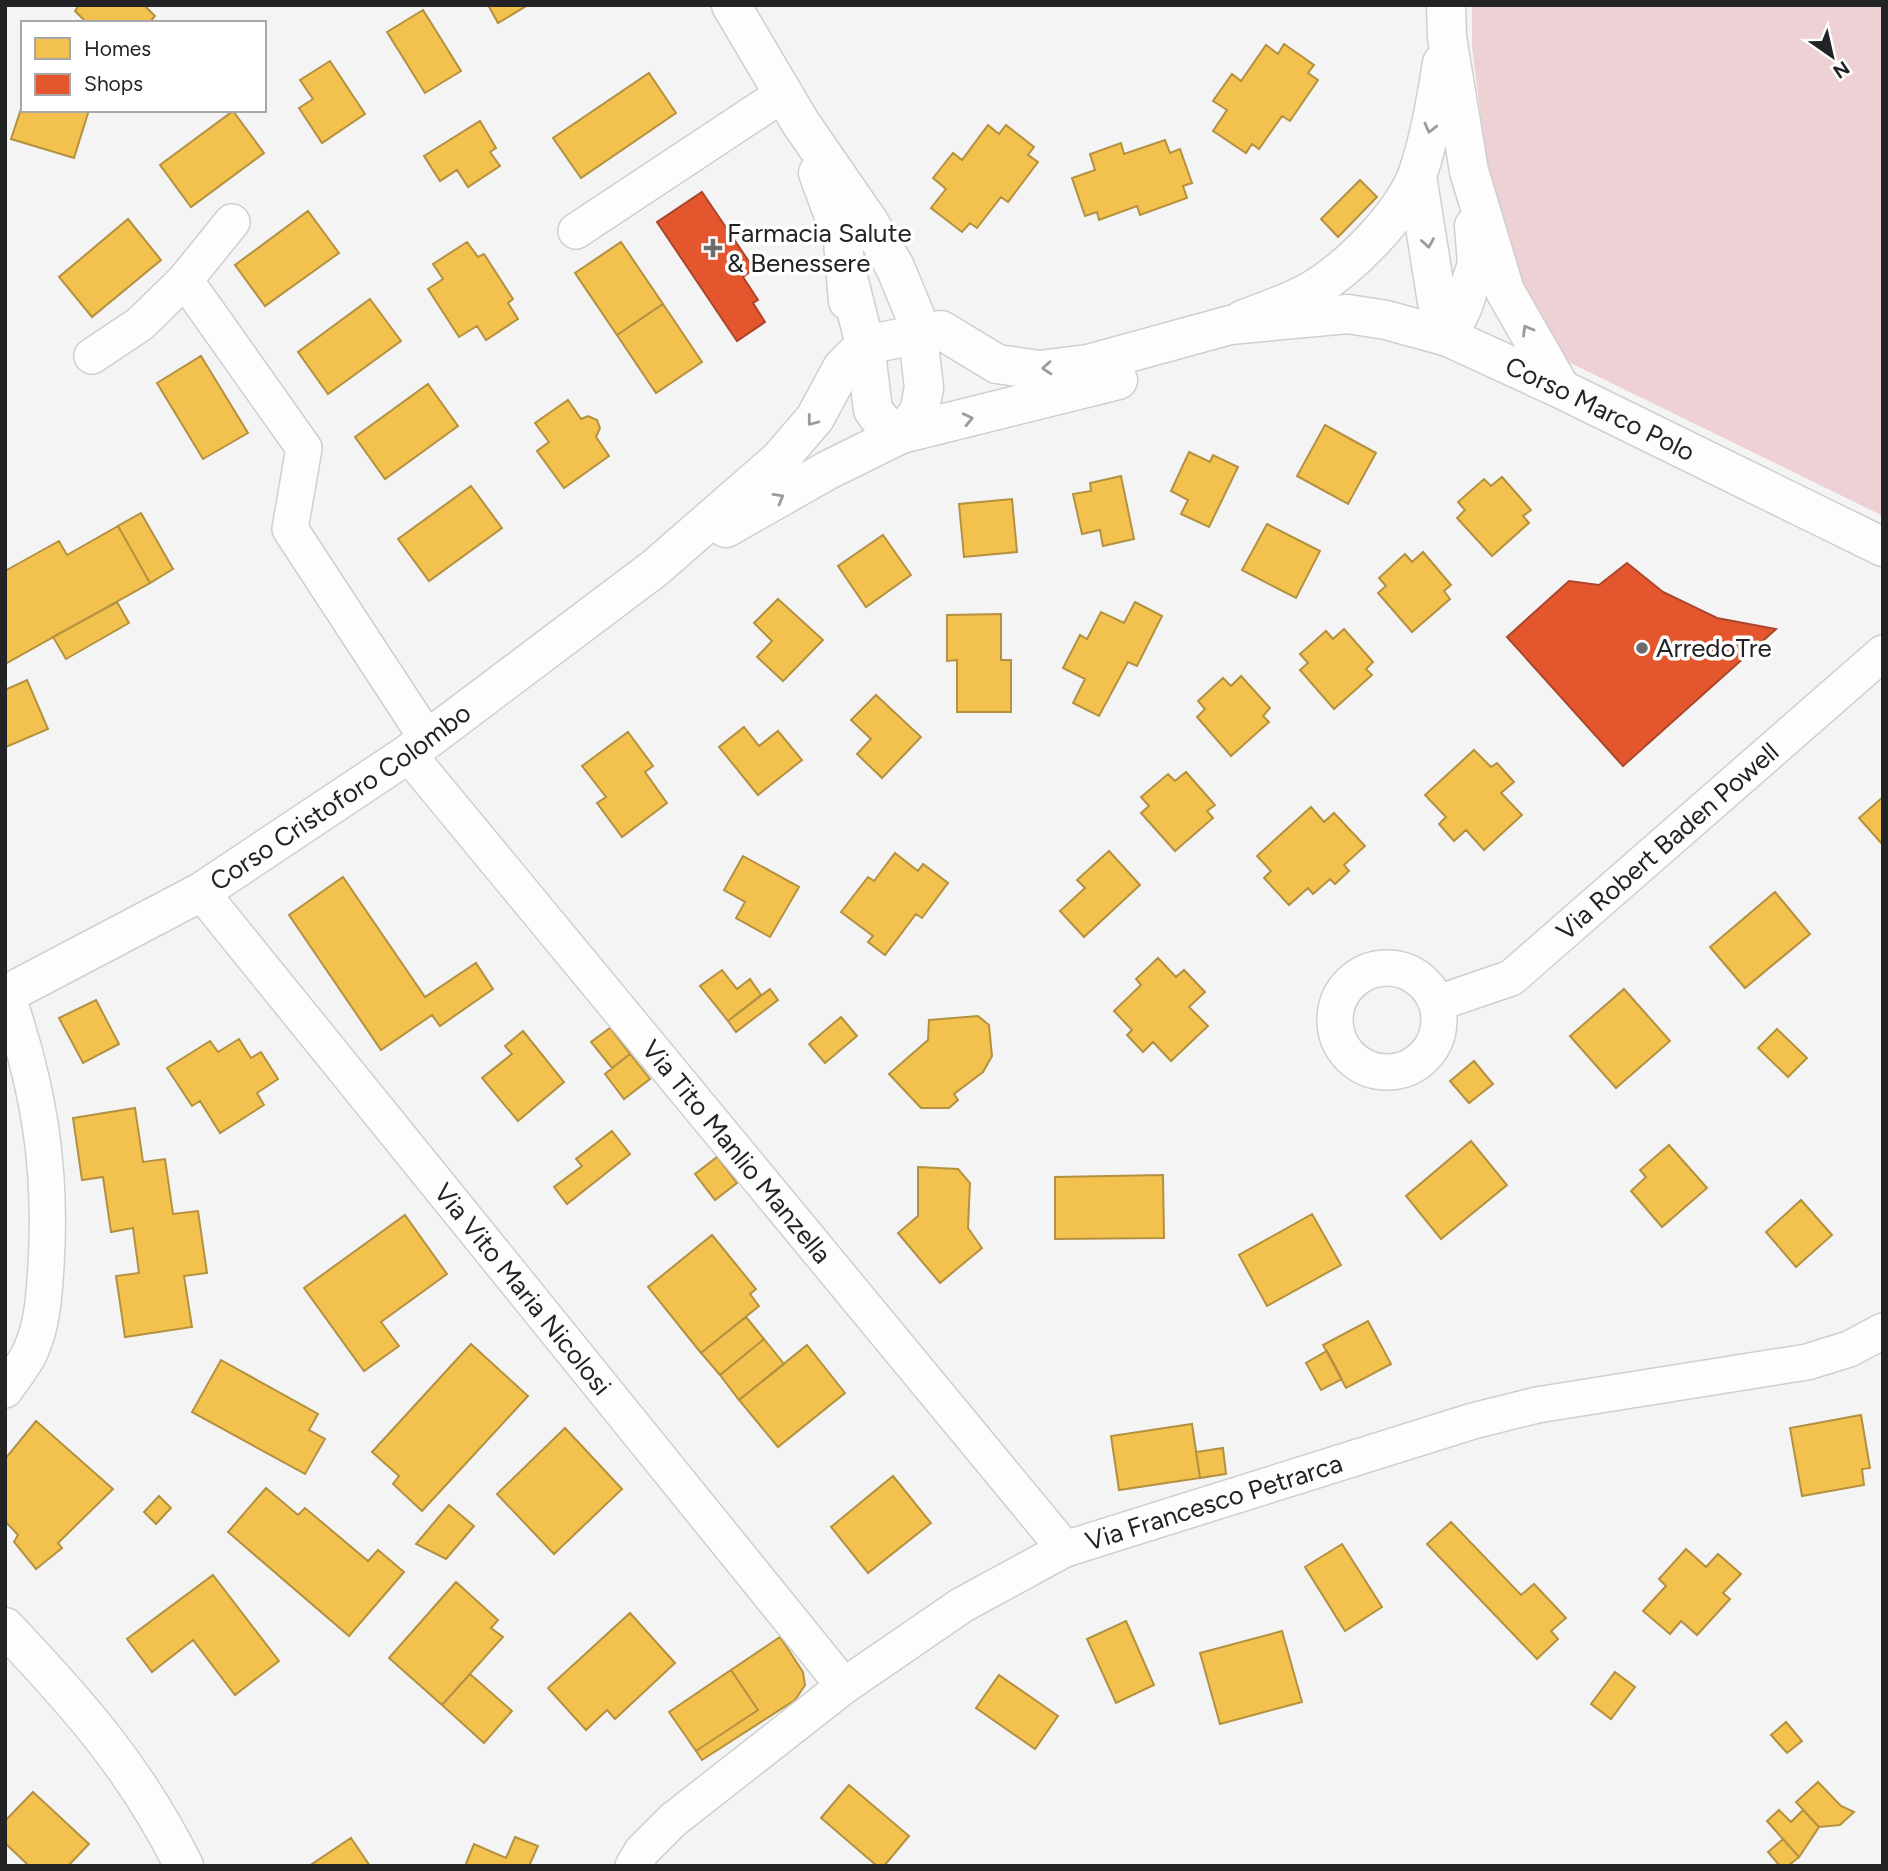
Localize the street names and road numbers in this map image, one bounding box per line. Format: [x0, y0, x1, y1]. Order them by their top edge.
street label: Corso Marco Polo [1500, 350, 1700, 468]
street label: Corso Cristoforo Colombo [204, 697, 477, 897]
street label: Via Robert Baden Powell [1550, 736, 1785, 947]
street label: Via Tito Manlio Manzella [635, 1034, 838, 1270]
street label: Via Vito Maria Nicolosi [427, 1177, 618, 1401]
street label: Via Francesco Petrarca [1082, 1447, 1346, 1558]

